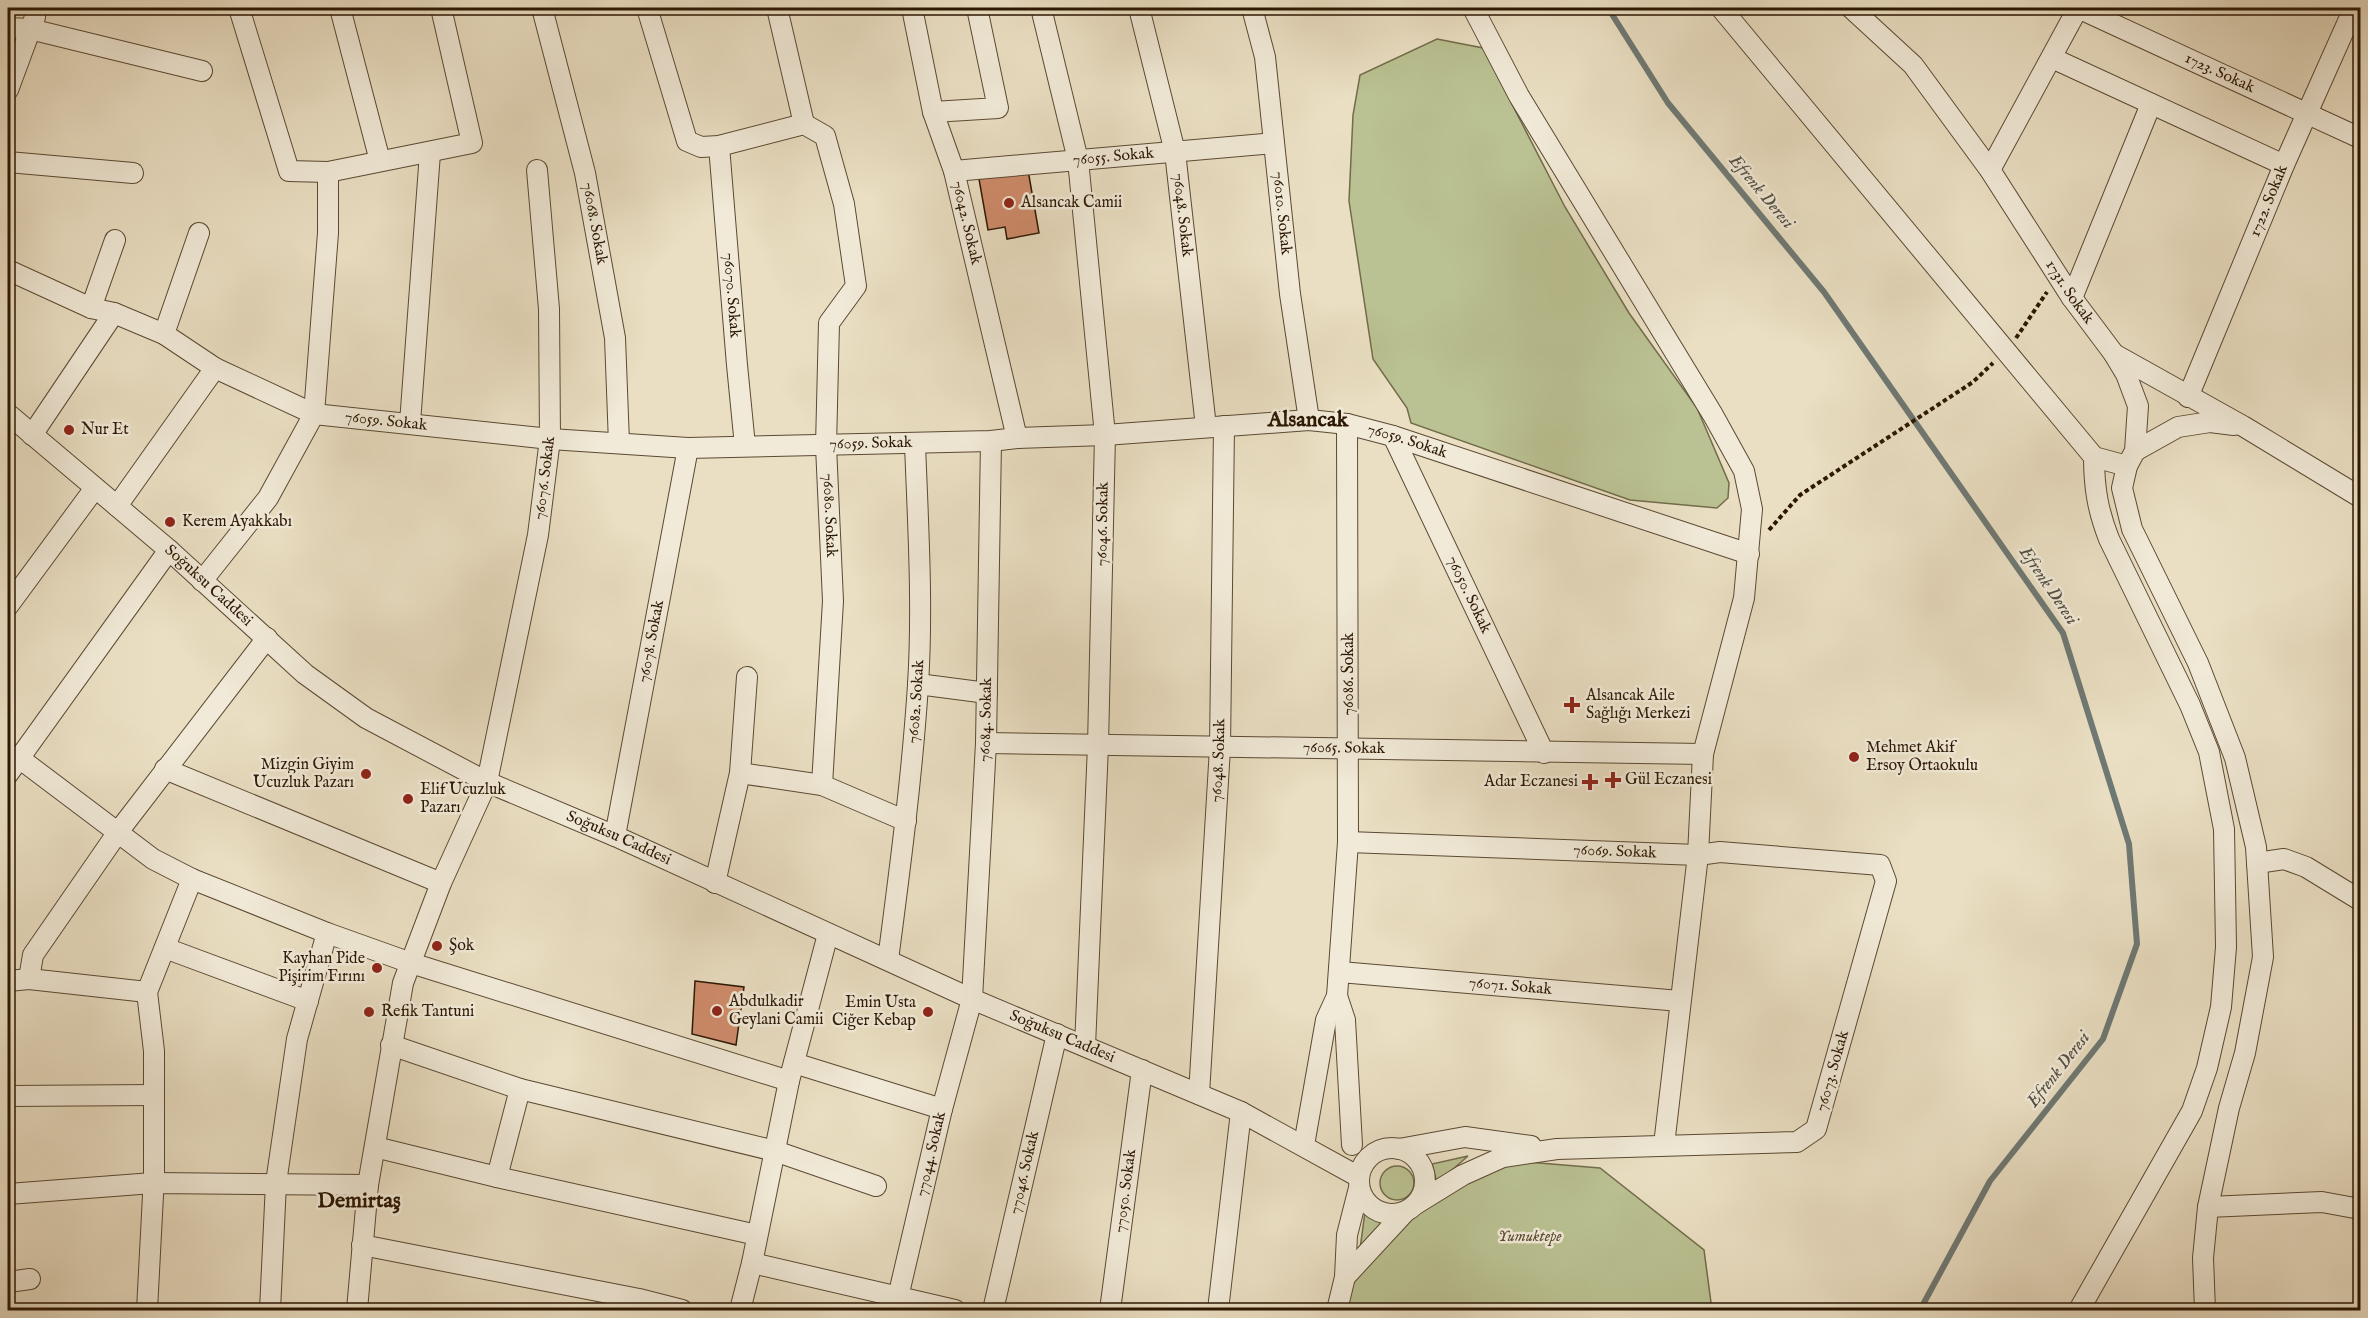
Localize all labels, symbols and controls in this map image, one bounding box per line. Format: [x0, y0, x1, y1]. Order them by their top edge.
street label: 1723. Sokak [2182, 49, 2258, 98]
street label: 76055. Sokak [1072, 144, 1155, 171]
water label: Efrenk Deresi [1723, 149, 1800, 235]
street label: 1722. Sokak [2245, 162, 2293, 240]
street label: 76010. Sokak [1267, 171, 1296, 256]
street label: 76048. Sokak [1167, 172, 1197, 258]
street label: 76042. Sokak [947, 179, 986, 267]
street label: 76068. Sokak [577, 181, 612, 267]
place label: Alsancak Camii [1020, 193, 1122, 213]
marker: Alsancak Camii [1002, 196, 1016, 210]
street label: 76070. Sokak [718, 252, 745, 339]
street label: 1731. Sokak [2040, 256, 2098, 328]
district label: Alsancak [1267, 406, 1350, 434]
street label: 76059. Sokak [344, 407, 429, 436]
place label: Nur Et [81, 420, 129, 440]
street label: 76059. Sokak [1365, 420, 1450, 463]
marker: Nur Et [62, 423, 76, 437]
street label: 76059. Sokak [829, 433, 913, 455]
street label: 76076. Sokak [530, 435, 560, 521]
street label: 76080. Sokak [817, 473, 841, 558]
street label: 76046. Sokak [1092, 481, 1114, 566]
place label: Kerem Ayakkabı [182, 512, 292, 532]
marker: Kerem Ayakkabı [163, 515, 177, 529]
street label: Soğuksu Caddesi [160, 541, 257, 631]
water label: Efrenk Deresi [2013, 541, 2084, 631]
street label: 76050. Sokak [1442, 553, 1496, 637]
street label: 76078. Sokak [634, 598, 669, 684]
street label: 76086. Sokak [1339, 632, 1359, 715]
street label: 76082. Sokak [903, 659, 929, 744]
street label: 76084. Sokak [975, 677, 997, 763]
place label: Alsancak Aile Sağlığı Merkezi [1585, 686, 1690, 724]
marker: Alsancak Aile Sağlığı Merkezi [1563, 696, 1581, 714]
street label: 76048. Sokak [1207, 718, 1230, 803]
street label: 76065. Sokak [1303, 738, 1386, 759]
place label: Mehmet Akif Ersoy Ortaokulu [1866, 738, 1978, 776]
marker: Mehmet Akif Ersoy Ortaokulu [1847, 750, 1861, 764]
place label: Mizgin Giyim Ucuzluk Pazarı [253, 755, 354, 793]
marker: Mizgin Giyim Ucuzluk Pazarı [359, 767, 373, 781]
place label: Gül Eczanesi [1625, 770, 1712, 790]
place label: Adar Eczanesi [1483, 772, 1578, 792]
marker: Gül Eczanesi [1606, 773, 1620, 787]
marker: Adar Eczanesi [1583, 775, 1597, 789]
place label: Elif Ucuzluk Pazarı [420, 780, 506, 818]
marker: Elif Ucuzluk Pazarı [401, 792, 415, 806]
street label: Soğuksu Caddesi [563, 807, 674, 870]
street label: 76069. Sokak [1573, 840, 1657, 863]
place label: Şok [449, 936, 475, 956]
marker: Şok [430, 939, 444, 953]
place label: Kayhan Pide Pişirim Fırını [278, 949, 365, 987]
marker: Kayhan Pide Pişirim Fırını [370, 961, 384, 975]
street label: 76071. Sokak [1468, 973, 1553, 1000]
place label: Abdulkadir Geylani Camii [728, 992, 824, 1030]
place label: Emin Usta Ciğer Kebap [832, 993, 916, 1031]
place label: Refik Tantuni [381, 1002, 474, 1022]
marker: Abdulkadir Geylani Camii [710, 1004, 724, 1018]
marker: Refik Tantuni [362, 1005, 376, 1019]
marker: Emin Usta Ciğer Kebap [921, 1005, 935, 1019]
street label: Soğuksu Caddesi [1006, 1006, 1118, 1068]
water label: Efrenk Deresi [2022, 1026, 2097, 1113]
street label: 76073. Sokak [1812, 1028, 1854, 1114]
street label: 77044. Sokak [912, 1109, 951, 1199]
street label: 77046. Sokak [1005, 1128, 1044, 1216]
street label: 77050. Sokak [1110, 1148, 1141, 1234]
district label: Demirtaş [317, 1187, 401, 1215]
park label: Yumuktepe [1498, 1227, 1562, 1247]

